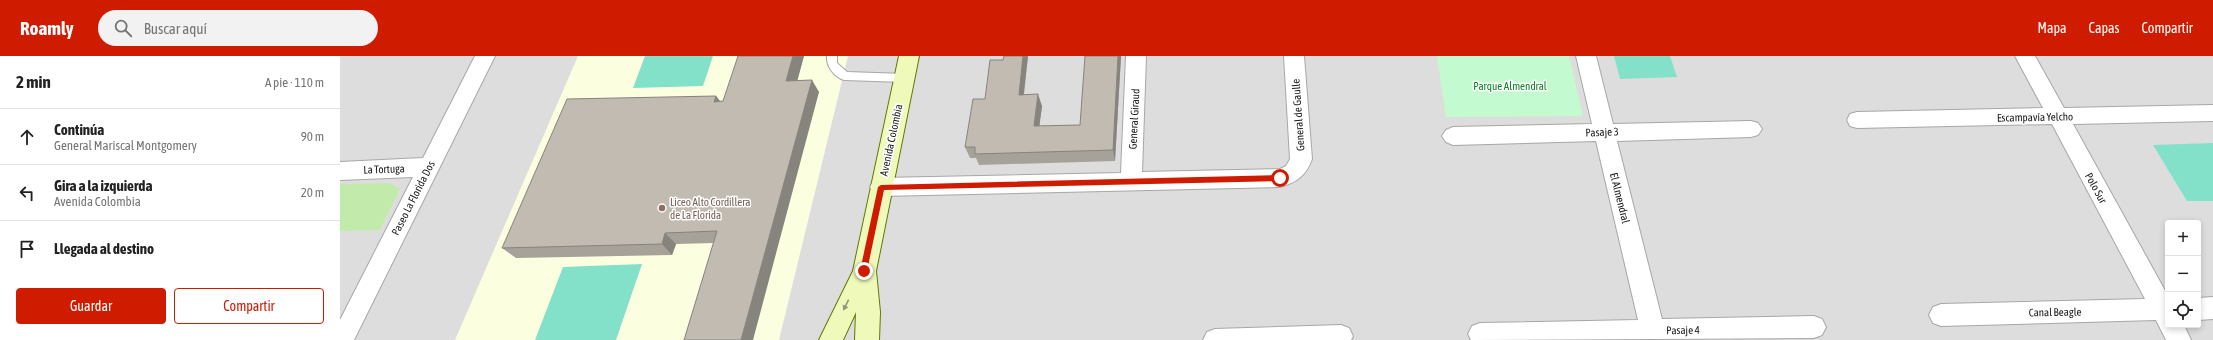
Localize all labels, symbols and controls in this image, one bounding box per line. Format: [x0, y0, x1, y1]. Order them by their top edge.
search box [98, 10, 378, 46]
text: Roamly [20, 17, 74, 39]
icon: search [112, 17, 134, 39]
text: Buscar aquí [144, 20, 207, 37]
text: Mapa [2038, 20, 2067, 36]
text: Capas [2089, 20, 2120, 36]
text: Compartir [2142, 20, 2193, 36]
text: 2 min [16, 72, 51, 92]
text: A pie · 110 m [265, 75, 324, 90]
street label: General de Gaulle [1289, 78, 1307, 152]
park label: Parque Almendral [1473, 80, 1547, 92]
street label: General Giraud [1126, 88, 1142, 150]
street label: Avenida Colombia [878, 103, 904, 177]
street label: Escampavía Yelcho [1997, 110, 2073, 124]
text: Continúa [54, 121, 104, 138]
street label: Pasaje 3 [1585, 125, 1619, 139]
icon: ahead [16, 126, 38, 148]
text: 90 m [301, 129, 324, 144]
text: General Mariscal Montgomery [54, 138, 197, 153]
street label: Paseo La Florida Dos [389, 159, 437, 237]
street label: La Tortuga [363, 162, 405, 176]
route start [1271, 169, 1289, 187]
street label: El Almendral [1608, 171, 1632, 225]
street label: Polo Sur [2083, 171, 2110, 206]
text: Gira a la izquierda [54, 177, 152, 194]
icon: left [16, 182, 38, 204]
text: 20 m [301, 185, 324, 200]
text: Avenida Colombia [54, 194, 141, 209]
place label: Liceo Alto Cordillera de La Florida [670, 196, 750, 221]
marker: Liceo Alto Cordillera de La Florida [657, 203, 667, 213]
map controls [2165, 220, 2201, 328]
button: + [2165, 220, 2201, 256]
icon: arrive [16, 238, 38, 260]
text: Llegada al destino [54, 240, 154, 257]
button: − [2165, 256, 2201, 292]
route end [855, 262, 873, 280]
button: Guardar [16, 288, 166, 324]
button: Compartir [174, 288, 324, 324]
button: locate [2165, 292, 2201, 328]
one-way arrow [843, 299, 850, 311]
street label: Canal Beagle [2029, 306, 2081, 318]
street label: Pasaje 4 [1666, 324, 1700, 336]

